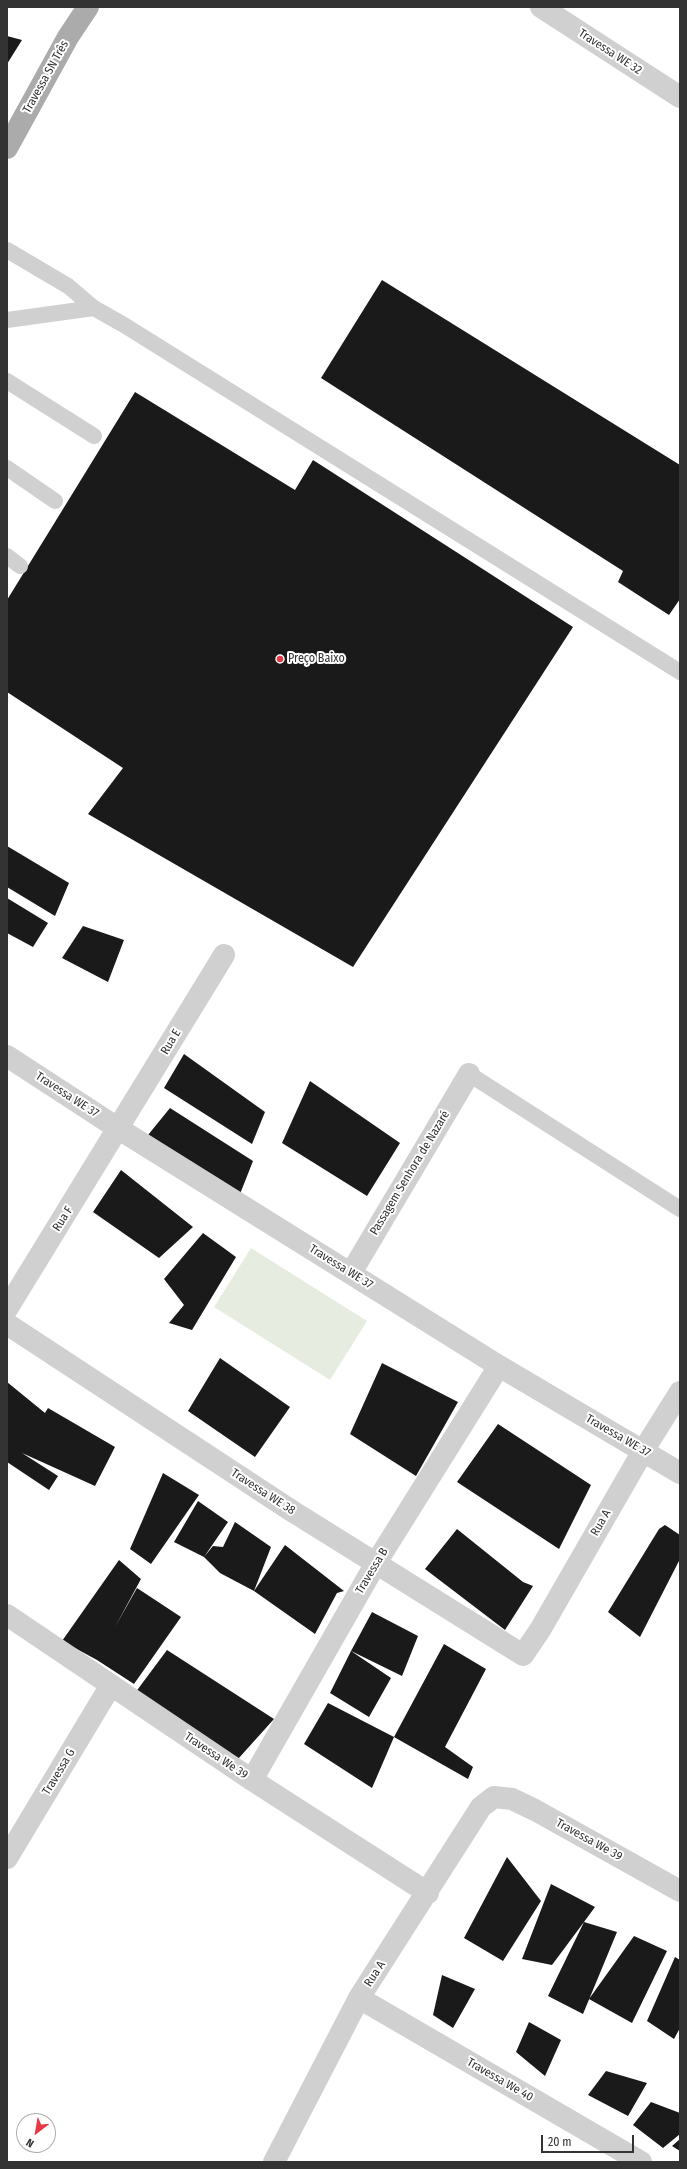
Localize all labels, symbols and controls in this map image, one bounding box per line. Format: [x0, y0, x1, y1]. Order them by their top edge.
street label: Travessa WE 32 [576, 26, 644, 78]
street label: Travessa SN Três [20, 38, 72, 116]
place label: Preço Baixo [288, 652, 345, 666]
marker: Preço Baixo [275, 654, 285, 664]
street label: Rua E [158, 1027, 184, 1057]
street label: Travessa WE 37 [33, 1069, 101, 1121]
street label: Passagem Senhora de Nazaré [367, 1108, 453, 1238]
street label: Rua F [50, 1204, 76, 1234]
street label: Travessa WE 37 [307, 1242, 375, 1292]
street label: Travessa WE 37 [583, 1412, 653, 1460]
street label: Travessa WE 38 [228, 1466, 298, 1518]
street label: Rua A [588, 1507, 614, 1539]
street label: Travessa B [353, 1545, 391, 1597]
street label: Travessa We 39 [182, 1730, 250, 1782]
street label: Travessa G [40, 1746, 78, 1798]
street label: Travessa We 39 [553, 1816, 625, 1864]
street label: Rua A [361, 1958, 389, 1990]
street label: Travessa We 40 [464, 2055, 536, 2105]
north arrow [16, 2113, 56, 2153]
scale bar [543, 2127, 636, 2153]
text: 20 m [548, 2135, 572, 2149]
text: N [24, 2136, 36, 2150]

